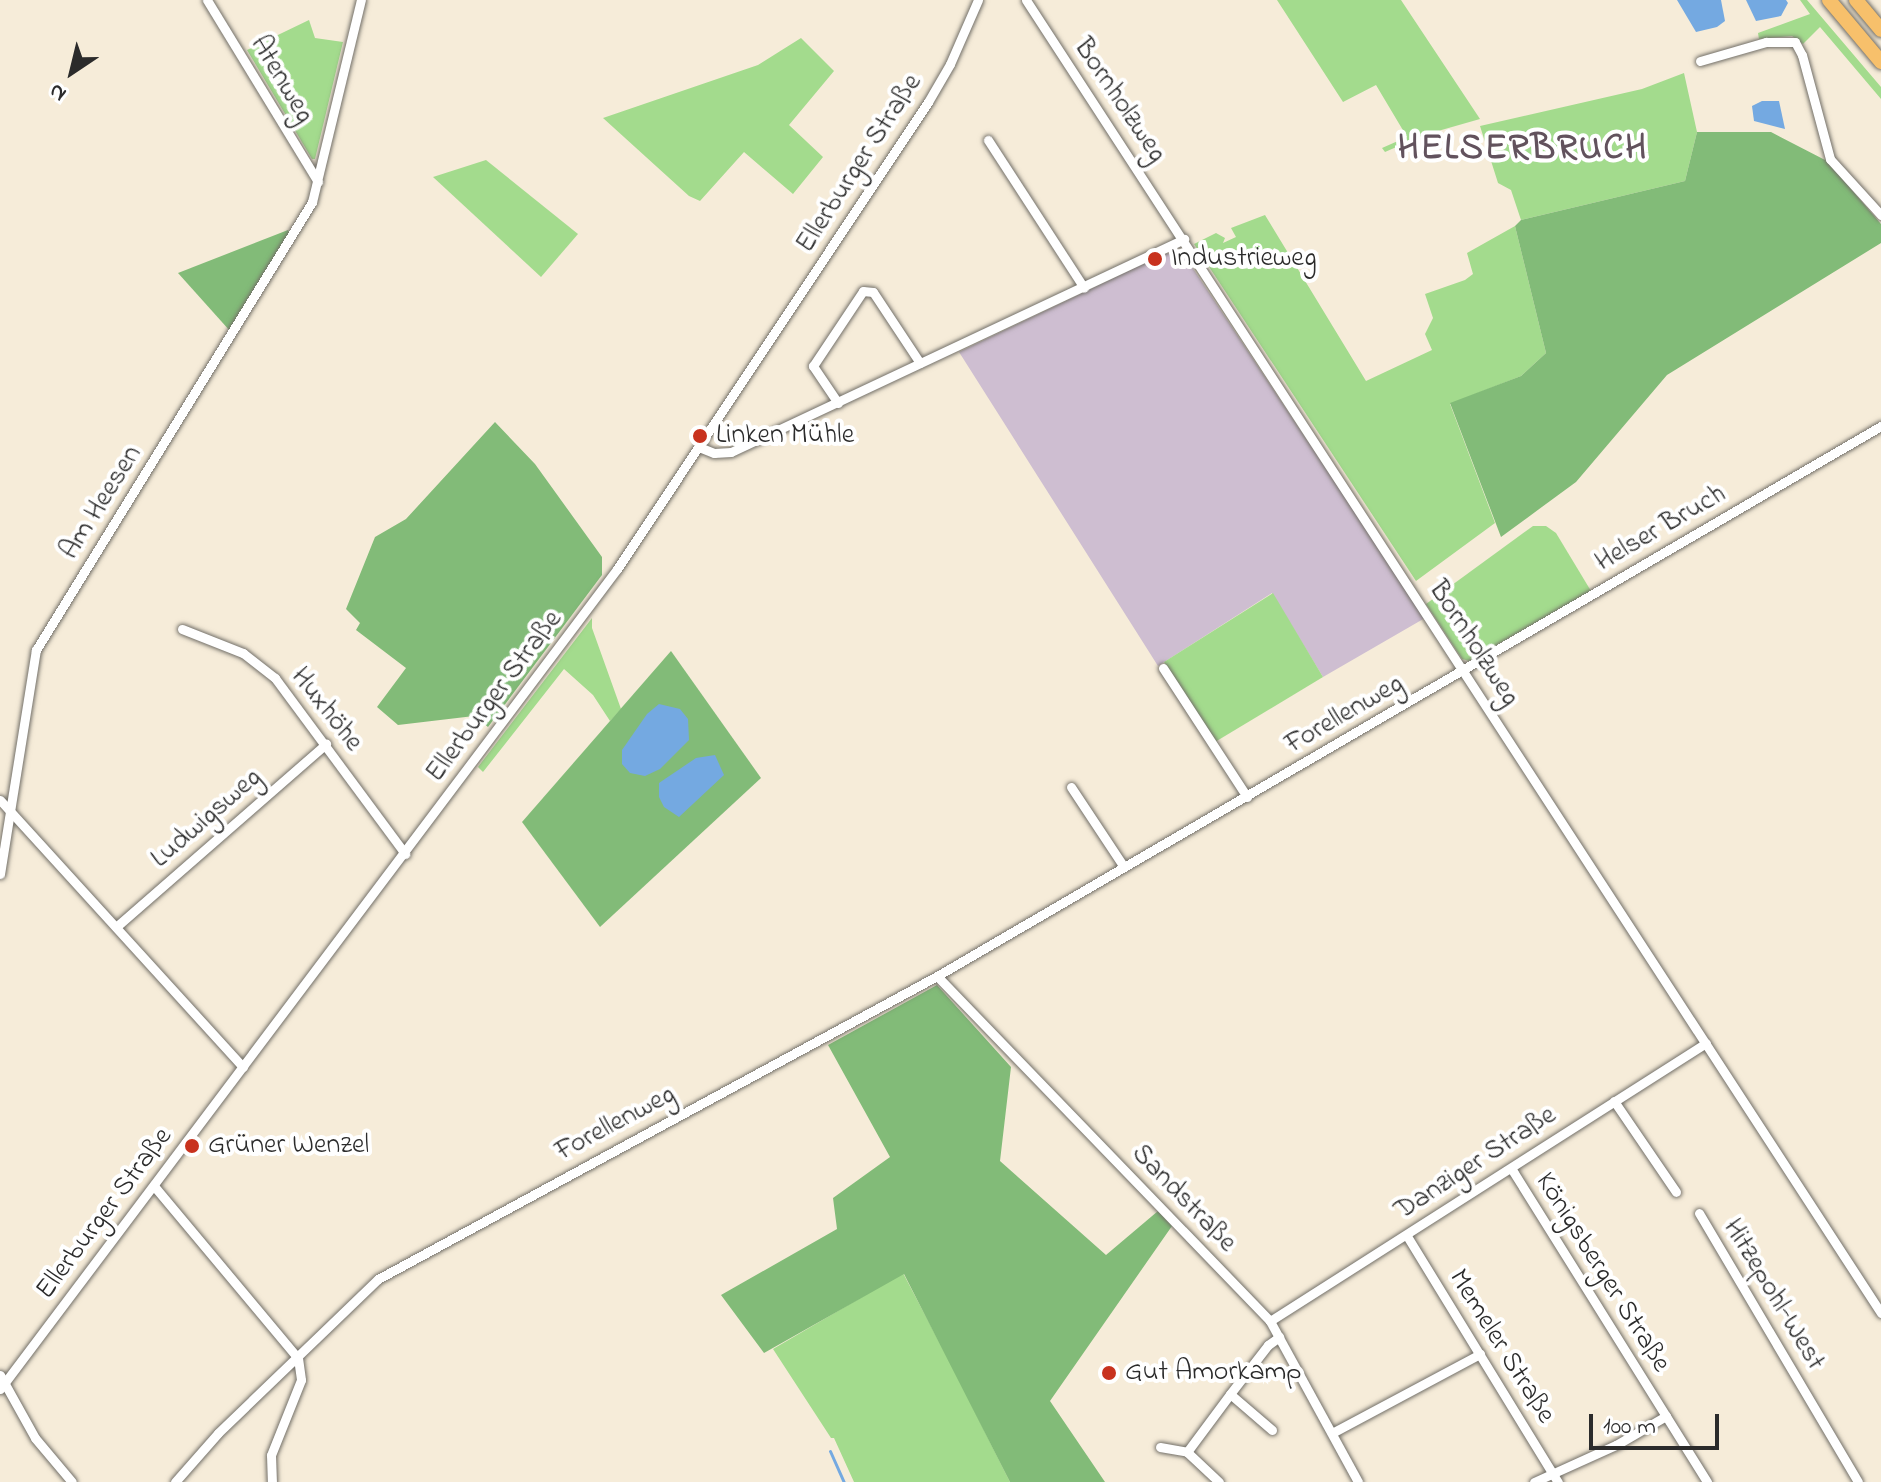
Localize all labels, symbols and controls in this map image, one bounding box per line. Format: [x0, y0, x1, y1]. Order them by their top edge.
street label: Atenweg [242, 30, 320, 130]
north arrow [32, 32, 112, 112]
street label: Bornholzweg [1065, 32, 1173, 170]
street label: Ellerburger Straße [790, 68, 930, 260]
text: N [43, 74, 74, 109]
district label: HELSERBRUCH [1398, 128, 1648, 172]
place label: Industrieweg [1171, 242, 1316, 276]
marker: Industrieweg [1146, 250, 1164, 268]
place label: Linken Mühle [716, 419, 854, 453]
marker: Linken Mühle [691, 427, 709, 445]
street label: Am Heesen [54, 440, 150, 566]
street label: Helser Bruch [1590, 478, 1732, 580]
street label: Bornholzweg [1420, 575, 1526, 713]
street label: Ellerburger Straße [420, 605, 570, 789]
street label: Huxhöhe [283, 661, 369, 759]
street label: Forellenweg [1280, 668, 1410, 762]
street label: Ludwigsweg [145, 762, 269, 876]
street label: Forellenweg [550, 1078, 682, 1170]
street label: Danziger Straße [1389, 1099, 1563, 1229]
street label: Ellerburger Straße [30, 1122, 180, 1306]
place label: Grüner Wenzel [208, 1129, 369, 1163]
marker: Grüner Wenzel [183, 1137, 201, 1155]
street label: Sandstraße [1123, 1138, 1243, 1260]
street label: Königsberger Straße [1527, 1167, 1677, 1379]
street label: Hitzepohl-West [1715, 1213, 1831, 1377]
street label: Memeler Straße [1440, 1264, 1562, 1430]
place label: Gut Amorkamp [1125, 1356, 1301, 1390]
marker: Gut Amorkamp [1100, 1364, 1118, 1382]
scale bar [1593, 1398, 1723, 1448]
text: 100 m [1603, 1410, 1656, 1445]

